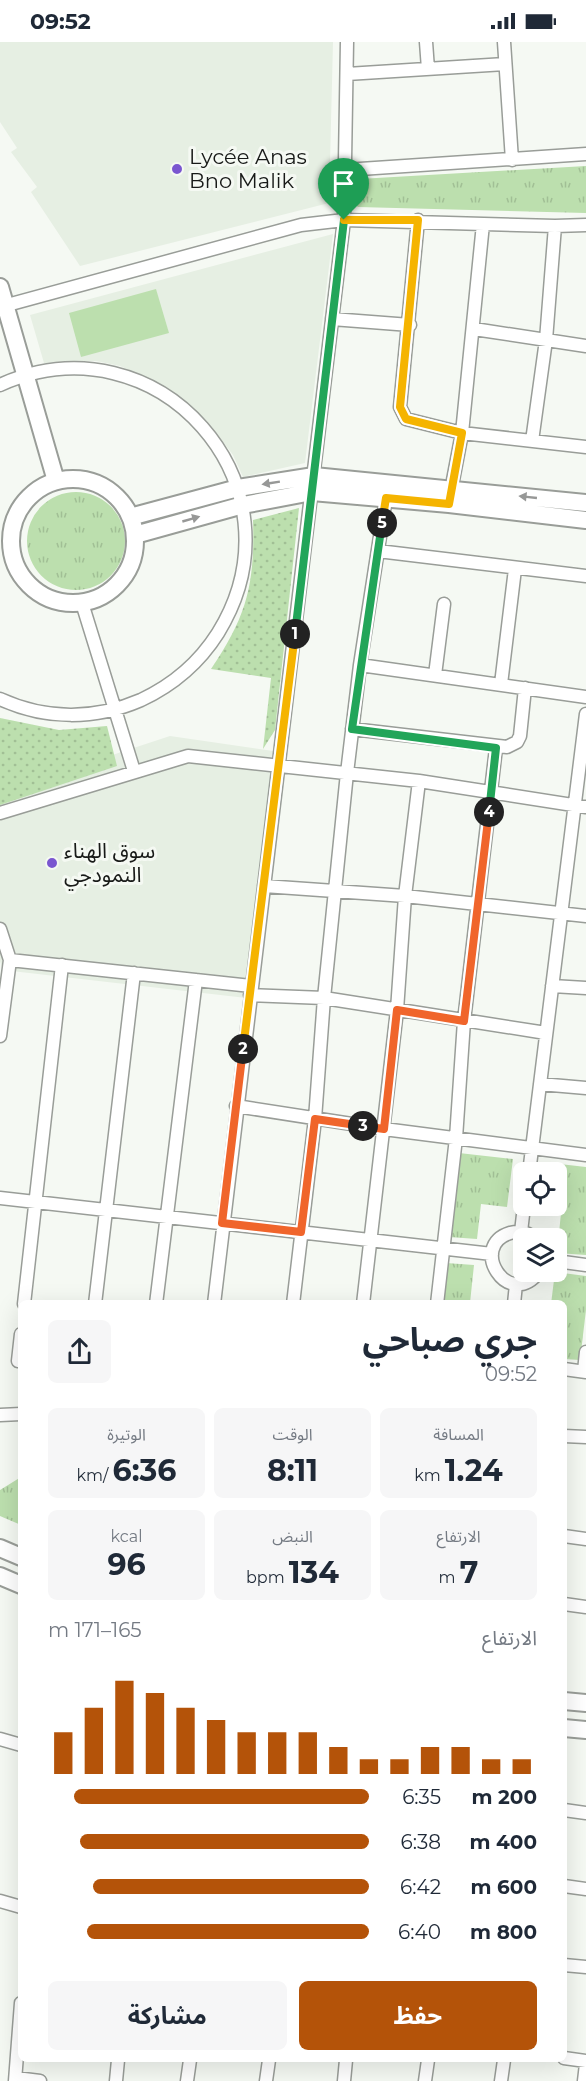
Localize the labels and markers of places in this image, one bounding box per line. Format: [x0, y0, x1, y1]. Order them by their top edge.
place label: Lycée Anas Bno Malik [189, 144, 307, 193]
pin [318, 158, 369, 220]
marker: Lycée Anas Bno Malik [170, 162, 184, 176]
pin: 5 [367, 508, 397, 538]
pin: 1 [280, 619, 310, 649]
pin: 4 [474, 797, 504, 827]
place label: سوق الهناء النمودجي [64, 838, 155, 891]
marker: سوق الهناء النمودجي [45, 856, 59, 870]
pin: 2 [228, 1034, 258, 1064]
pin: 3 [348, 1111, 378, 1141]

